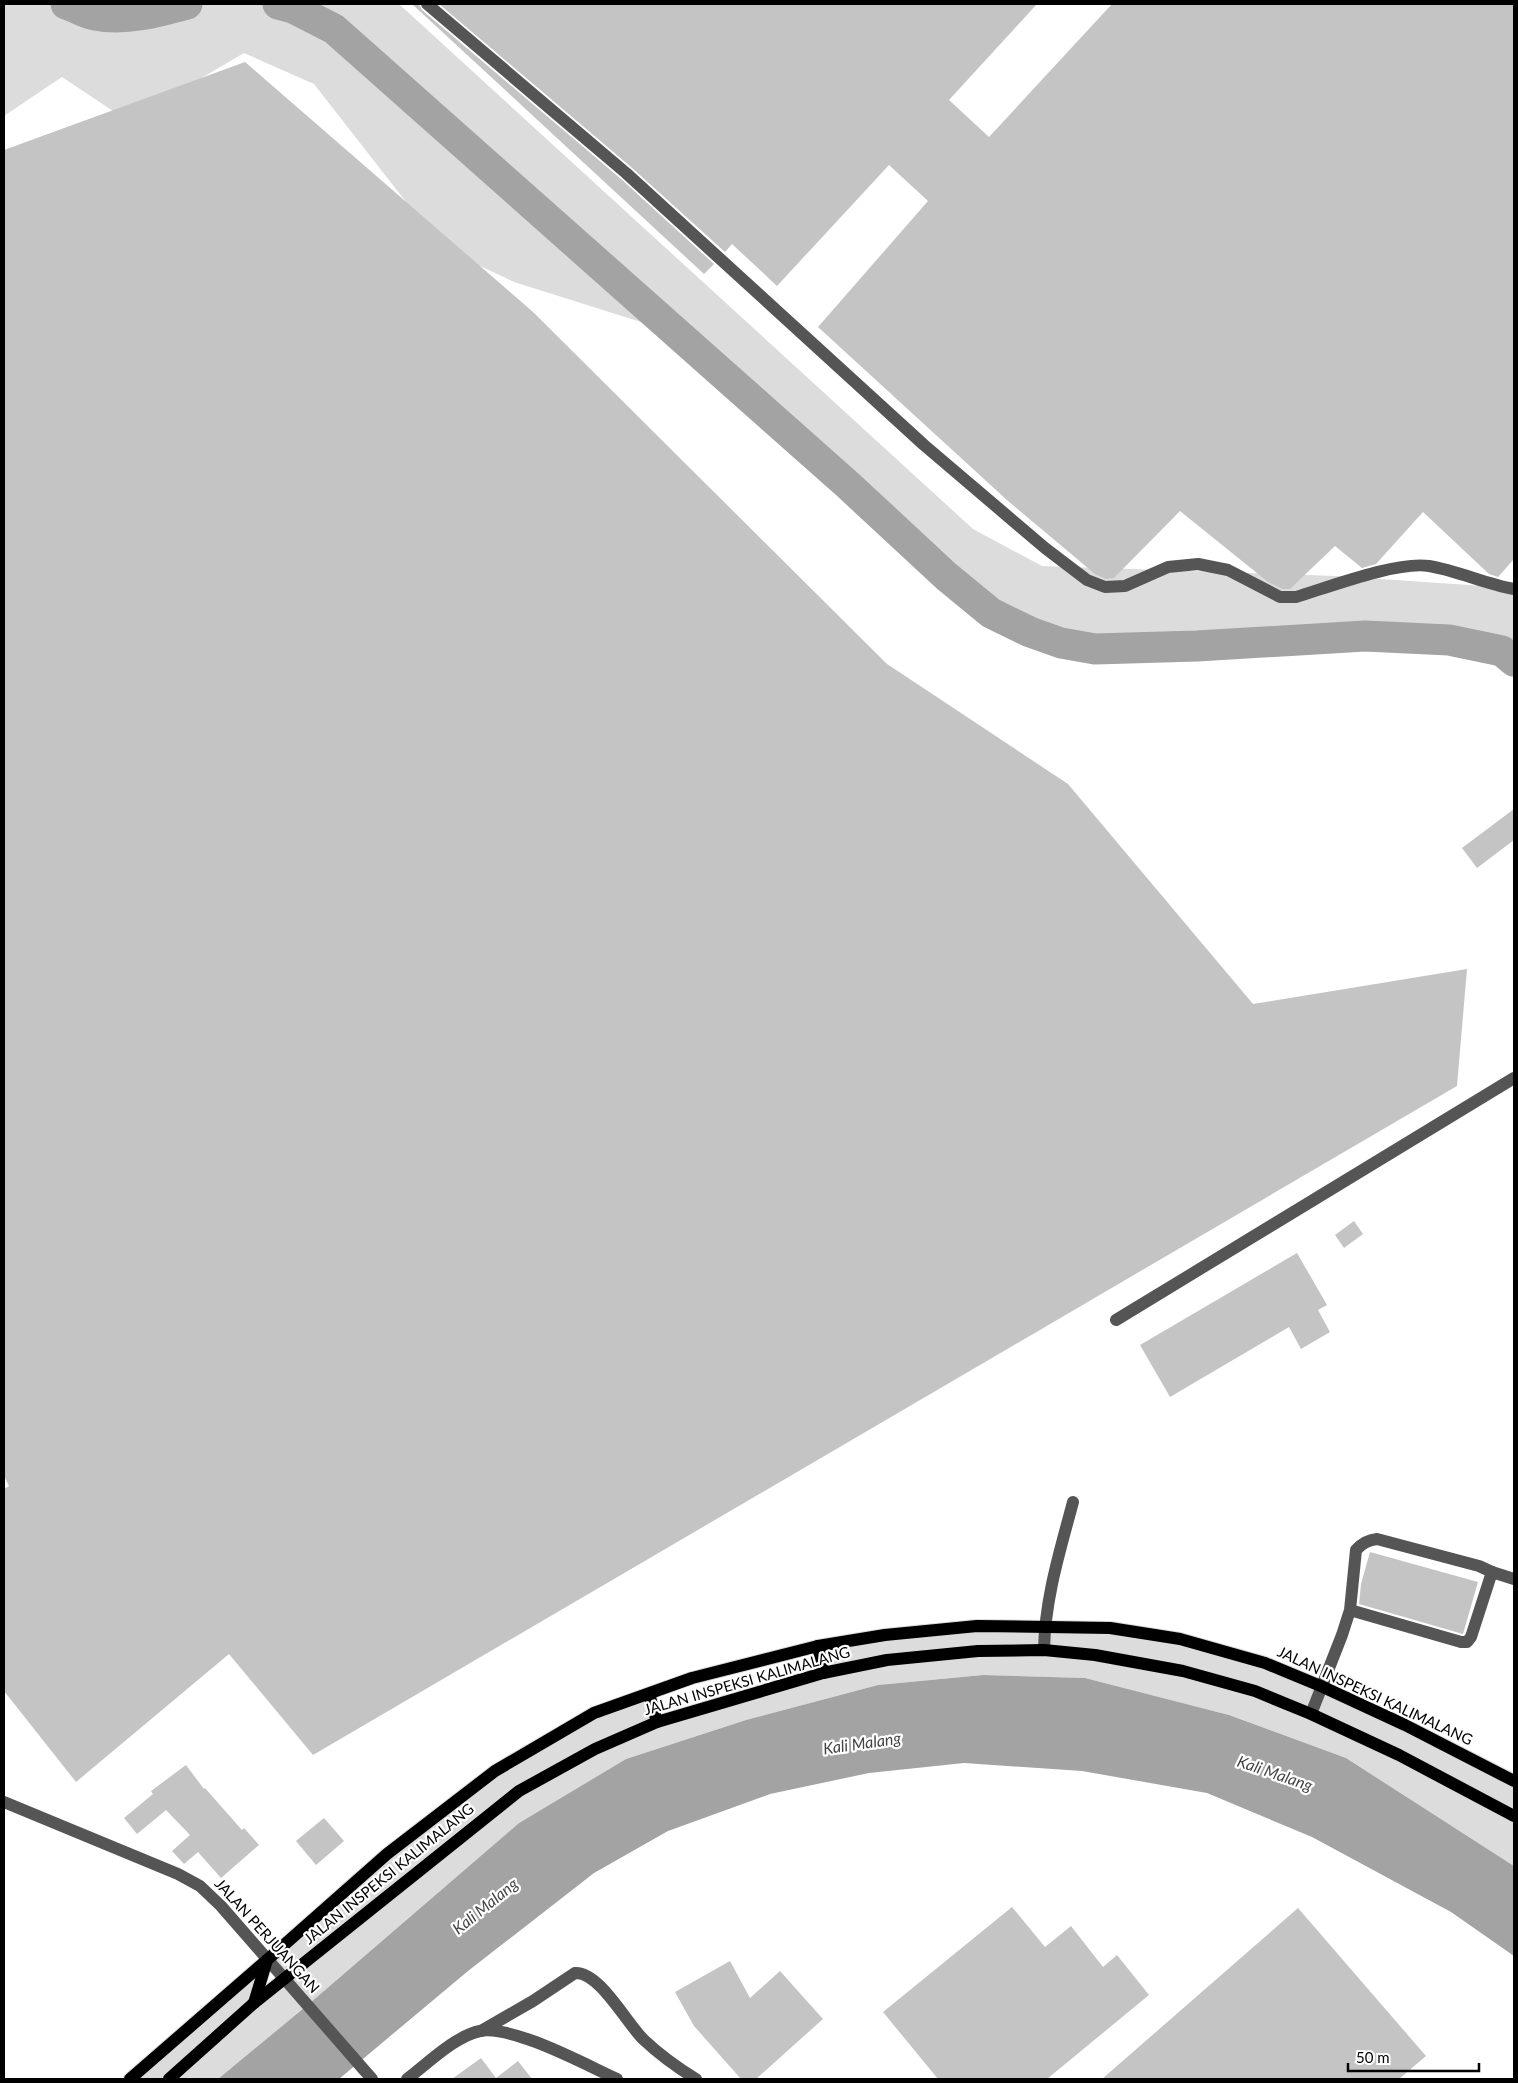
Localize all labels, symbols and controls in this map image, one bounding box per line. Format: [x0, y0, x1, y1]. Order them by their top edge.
street label: JALAN INSPEKSI KALIMALANG [642, 1642, 852, 1718]
street label: JALAN INSPEKSI KALIMALANG [1275, 1642, 1476, 1748]
water label: Kali Malang [822, 1728, 902, 1757]
water label: Kali Malang [1235, 1751, 1316, 1794]
street label: JALAN INSPEKSI KALIMALANG [300, 1799, 477, 1947]
water label: Kali Malang [448, 1873, 521, 1938]
street label: JALAN PERJUANGAN [212, 1874, 324, 1996]
scale bar [1348, 2040, 1479, 2072]
text: 50 m [1356, 2048, 1390, 2066]

